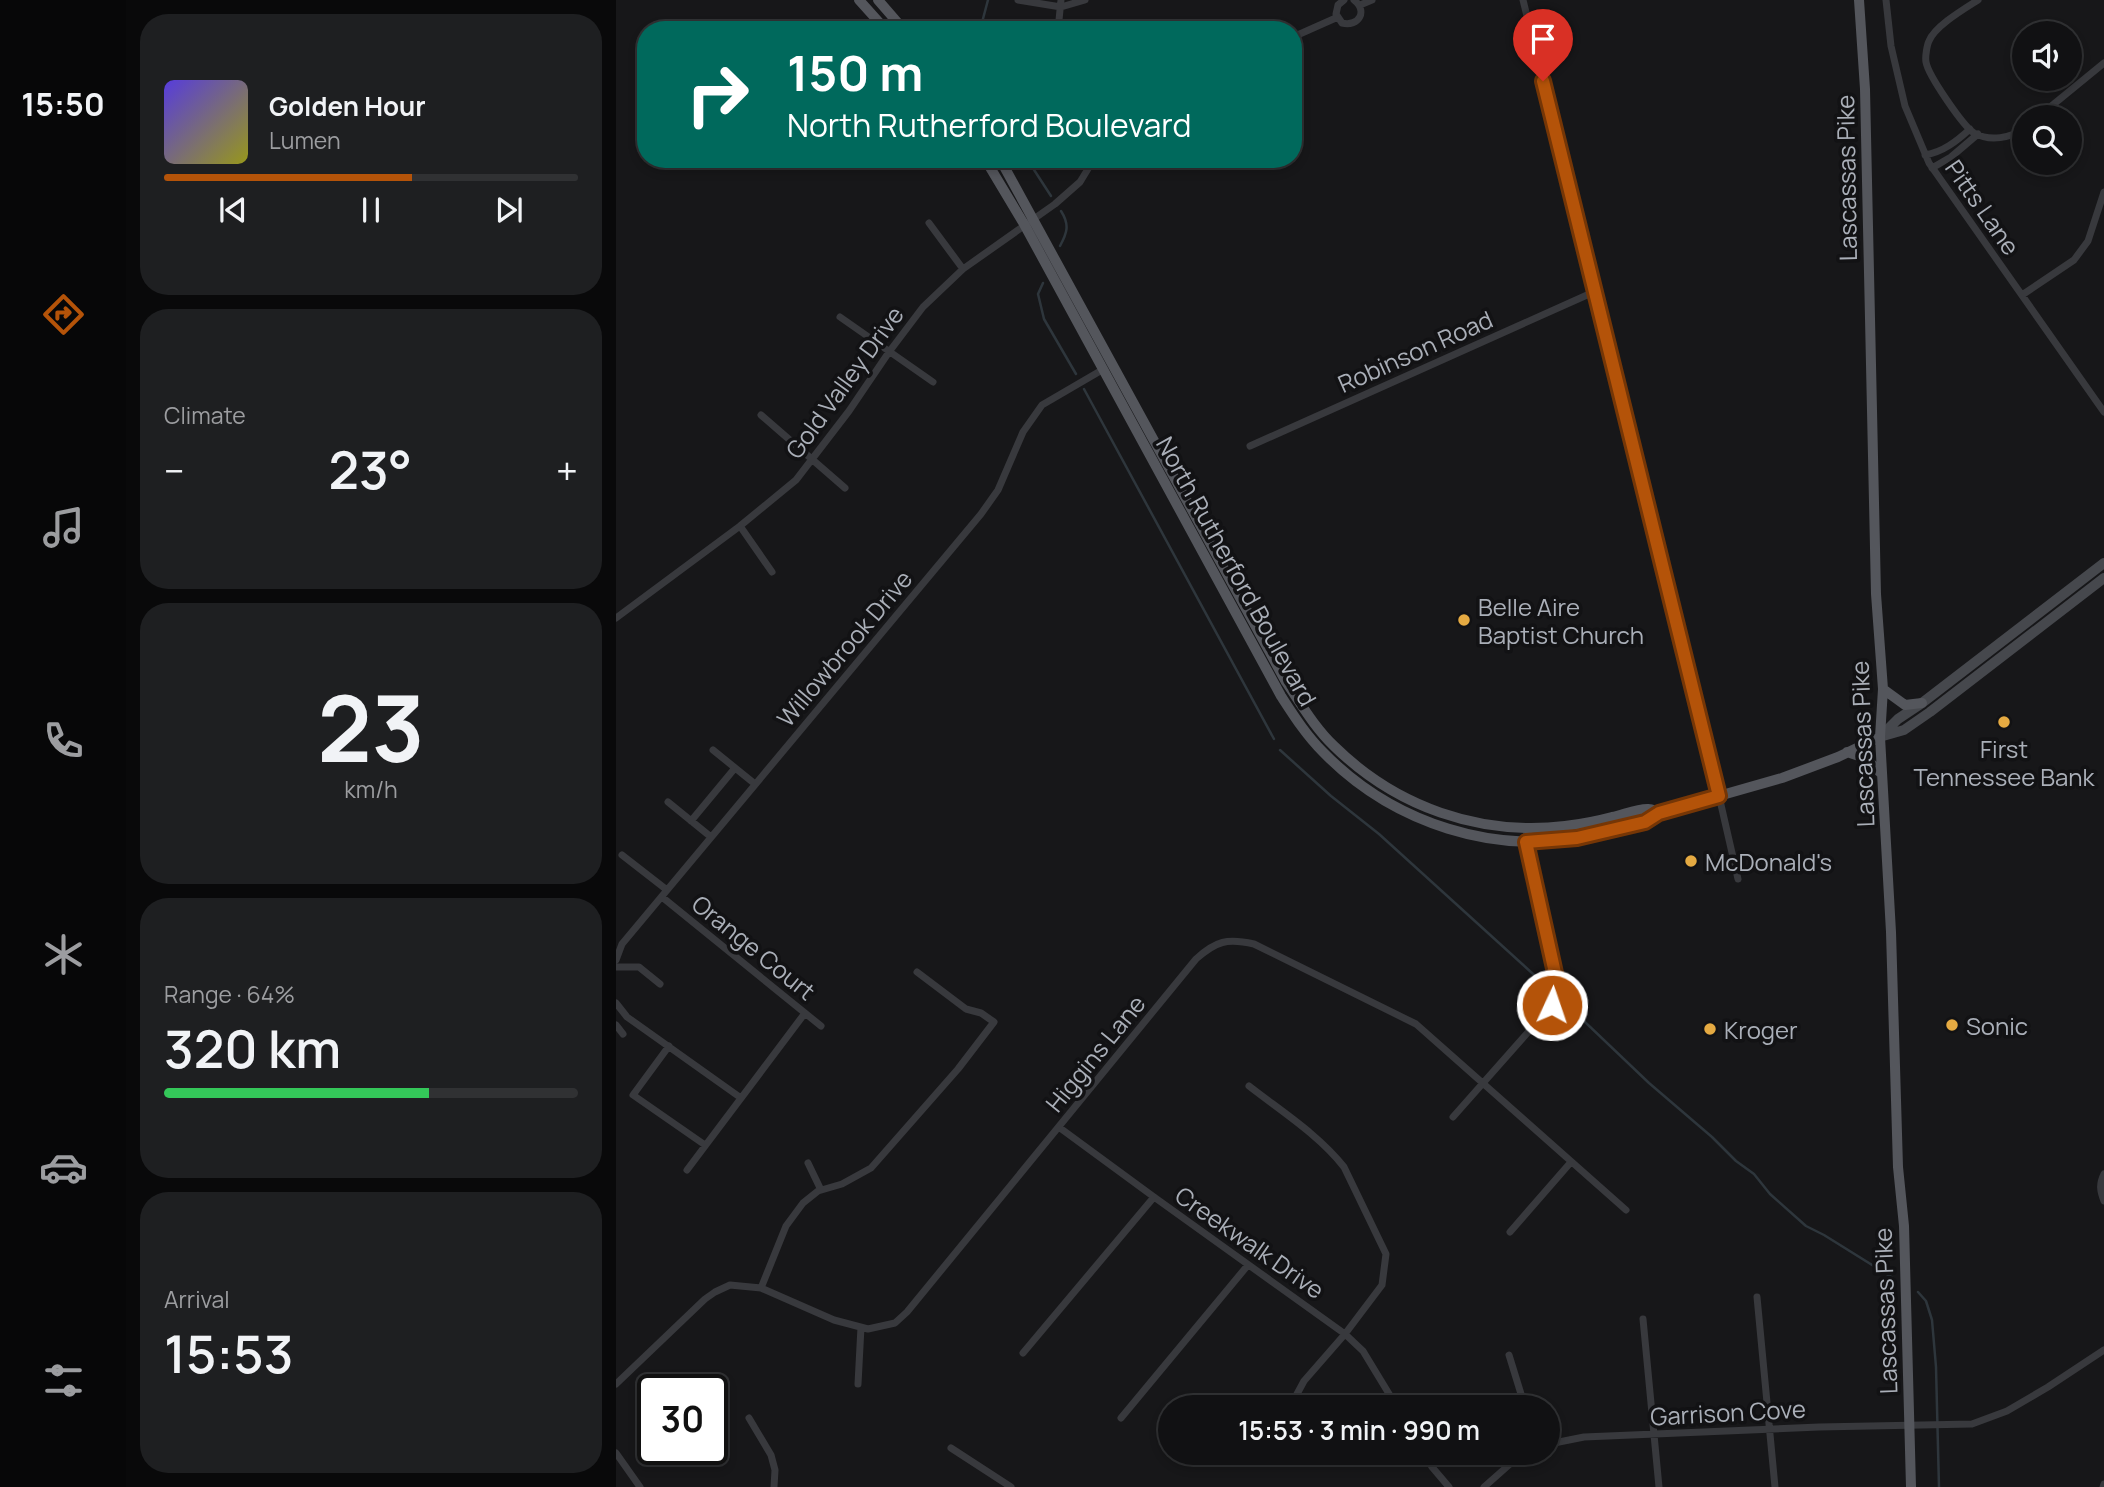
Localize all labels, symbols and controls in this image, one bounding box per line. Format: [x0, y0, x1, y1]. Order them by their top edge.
pin [1513, 9, 1573, 81]
icon: arrive [1524, 20, 1562, 58]
map controls [2012, 21, 2082, 175]
button: sound [2012, 21, 2082, 91]
text: 150 m [787, 39, 923, 106]
icon: right [672, 49, 763, 140]
text: 15:50 [21, 82, 105, 126]
text: Golden Hour [269, 88, 426, 124]
street label: Lascassas Pike [1828, 94, 1864, 262]
text: North Rutherford Boulevard [787, 103, 1191, 147]
button: search [2012, 105, 2082, 175]
text: Lumen [269, 124, 341, 156]
street label: Pitts Lane [1938, 153, 2028, 261]
icon: previous [214, 191, 252, 229]
icon: pause [352, 191, 390, 229]
icon: next [490, 191, 528, 229]
icon: directions [39, 290, 88, 339]
street label: Gold Valley Drive [777, 299, 911, 465]
street label: Robinson Road [1332, 302, 1498, 400]
text: Climate [164, 399, 246, 431]
street label: North Rutherford Boulevard [1149, 430, 1325, 712]
text: 23° [328, 434, 412, 505]
text: − [164, 444, 185, 496]
text: + [556, 444, 578, 496]
icon: music [39, 503, 88, 552]
street label: Willowbrook Drive [769, 563, 919, 733]
place label: Belle Aire Baptist Church [1478, 590, 1644, 651]
marker: Belle Aire Baptist Church [1456, 612, 1472, 628]
street label: Lascassas Pike [1843, 660, 1881, 828]
text: 23 [317, 665, 425, 789]
marker: First Tennessee Bank [1996, 714, 2012, 730]
icon: phone [39, 716, 88, 765]
place label: First Tennessee Bank [1914, 732, 2095, 793]
text: km/h [344, 773, 398, 805]
place label: McDonald's [1705, 845, 1832, 878]
marker: McDonald's [1683, 853, 1699, 869]
street label: Orange Court [685, 887, 823, 1007]
icon: climate [39, 930, 88, 979]
position arrow [1515, 968, 1589, 1042]
text: Range · 64% [164, 978, 295, 1010]
street label: Higgins Lane [1038, 988, 1152, 1118]
place label: Sonic [1966, 1009, 2028, 1042]
text: 320 km [164, 1013, 341, 1084]
place label: Kroger [1724, 1013, 1798, 1046]
marker: Sonic [1944, 1017, 1960, 1033]
marker: Kroger [1702, 1021, 1718, 1037]
icon: car [39, 1143, 88, 1192]
street label: Creekwalk Drive [1169, 1178, 1331, 1306]
street label: Lascassas Pike [1866, 1227, 1904, 1395]
text: Arrival [164, 1283, 230, 1315]
text: 15:53 [164, 1318, 293, 1389]
icon: filters [39, 1356, 88, 1405]
speed limit sign: 30 [637, 1374, 728, 1465]
street label: Garrison Cove [1649, 1391, 1807, 1433]
text: 15:53 · 3 min · 990 m [1238, 1412, 1480, 1448]

